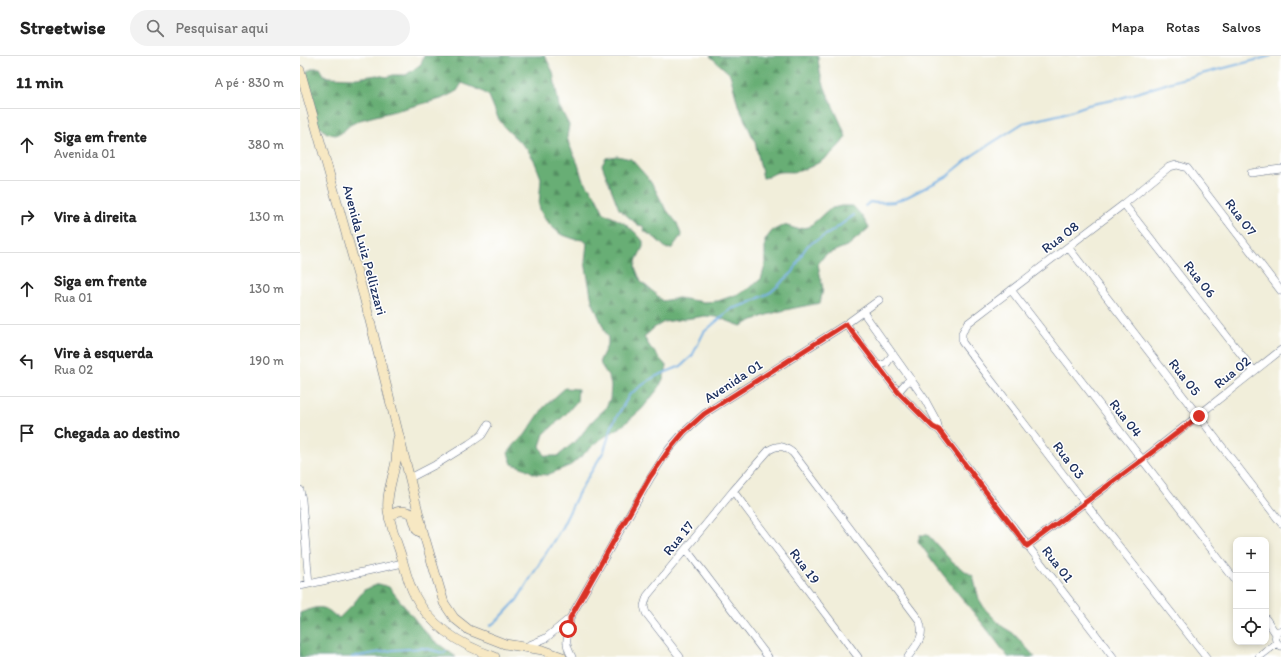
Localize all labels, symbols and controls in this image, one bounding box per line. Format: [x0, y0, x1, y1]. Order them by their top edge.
search box [130, 10, 410, 46]
text: Streetwise [20, 16, 106, 39]
icon: search [144, 17, 166, 39]
text: Pesquisar aqui [176, 19, 268, 37]
text: Mapa [1112, 19, 1144, 36]
text: Rotas [1166, 19, 1200, 36]
text: Salvos [1222, 19, 1261, 36]
text: 11 min [16, 72, 63, 92]
text: A pé · 830 m [215, 75, 284, 90]
text: Siga em frente [54, 128, 147, 146]
icon: ahead [16, 134, 38, 156]
text: 380 m [248, 137, 284, 152]
text: Avenida 01 [54, 146, 115, 161]
street label: Avenida Luiz Pellizzari [339, 183, 390, 317]
street label: Rua 07 [1221, 195, 1260, 239]
icon: right [16, 206, 38, 228]
text: Vire à direita [54, 208, 137, 226]
text: 130 m [249, 209, 284, 224]
street label: Rua 08 [1038, 218, 1083, 257]
street label: Rua 06 [1180, 257, 1219, 301]
text: Siga em frente [54, 272, 147, 290]
icon: ahead [16, 278, 38, 300]
text: 130 m [249, 281, 284, 296]
text: Rua 01 [54, 290, 92, 305]
text: Vire à esquerda [54, 344, 153, 362]
icon: left [16, 350, 38, 372]
street label: Rua 02 [1211, 352, 1255, 392]
text: 190 m [249, 353, 284, 368]
street label: Rua 05 [1165, 355, 1204, 399]
street label: Avenida 01 [701, 356, 766, 407]
text: Rua 02 [54, 362, 93, 377]
street label: Rua 04 [1106, 396, 1146, 441]
route end [1190, 407, 1208, 425]
icon: arrive [16, 422, 38, 444]
text: Chegada ao destino [54, 424, 180, 442]
street label: Rua 03 [1049, 438, 1088, 483]
street label: Rua 17 [659, 518, 698, 559]
map controls [1233, 537, 1269, 645]
button: + [1233, 537, 1269, 573]
street label: Rua 01 [1038, 543, 1077, 586]
street label: Rua 19 [786, 545, 823, 587]
button: − [1233, 573, 1269, 609]
button: locate [1233, 609, 1269, 645]
route start [559, 620, 577, 638]

